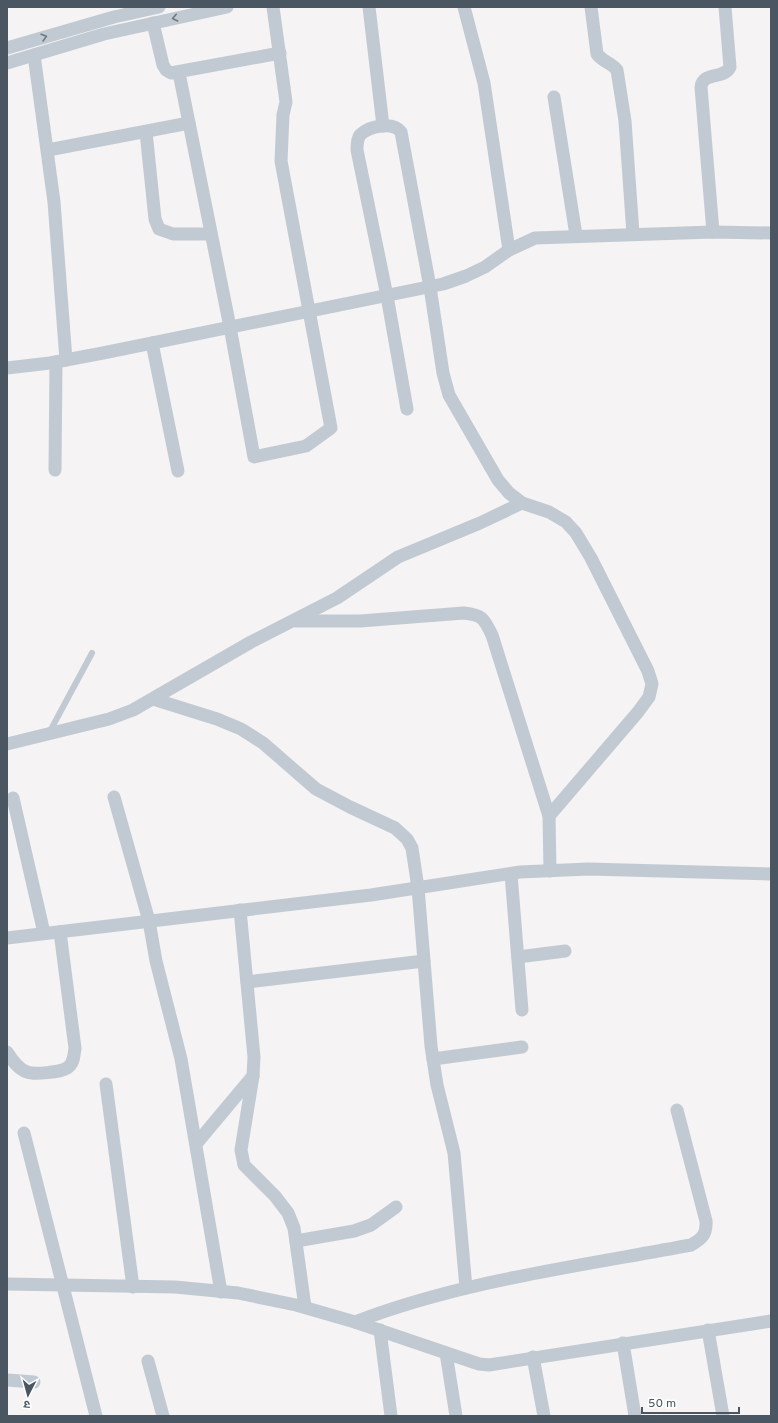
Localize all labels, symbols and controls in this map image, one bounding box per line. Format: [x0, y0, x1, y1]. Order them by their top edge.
one-way arrow [172, 13, 178, 21]
one-way arrow [41, 33, 48, 42]
north arrow [8, 1375, 48, 1415]
scale bar [642, 1389, 739, 1415]
text: 50 m [648, 1396, 676, 1412]
text: उ [23, 1397, 31, 1411]

